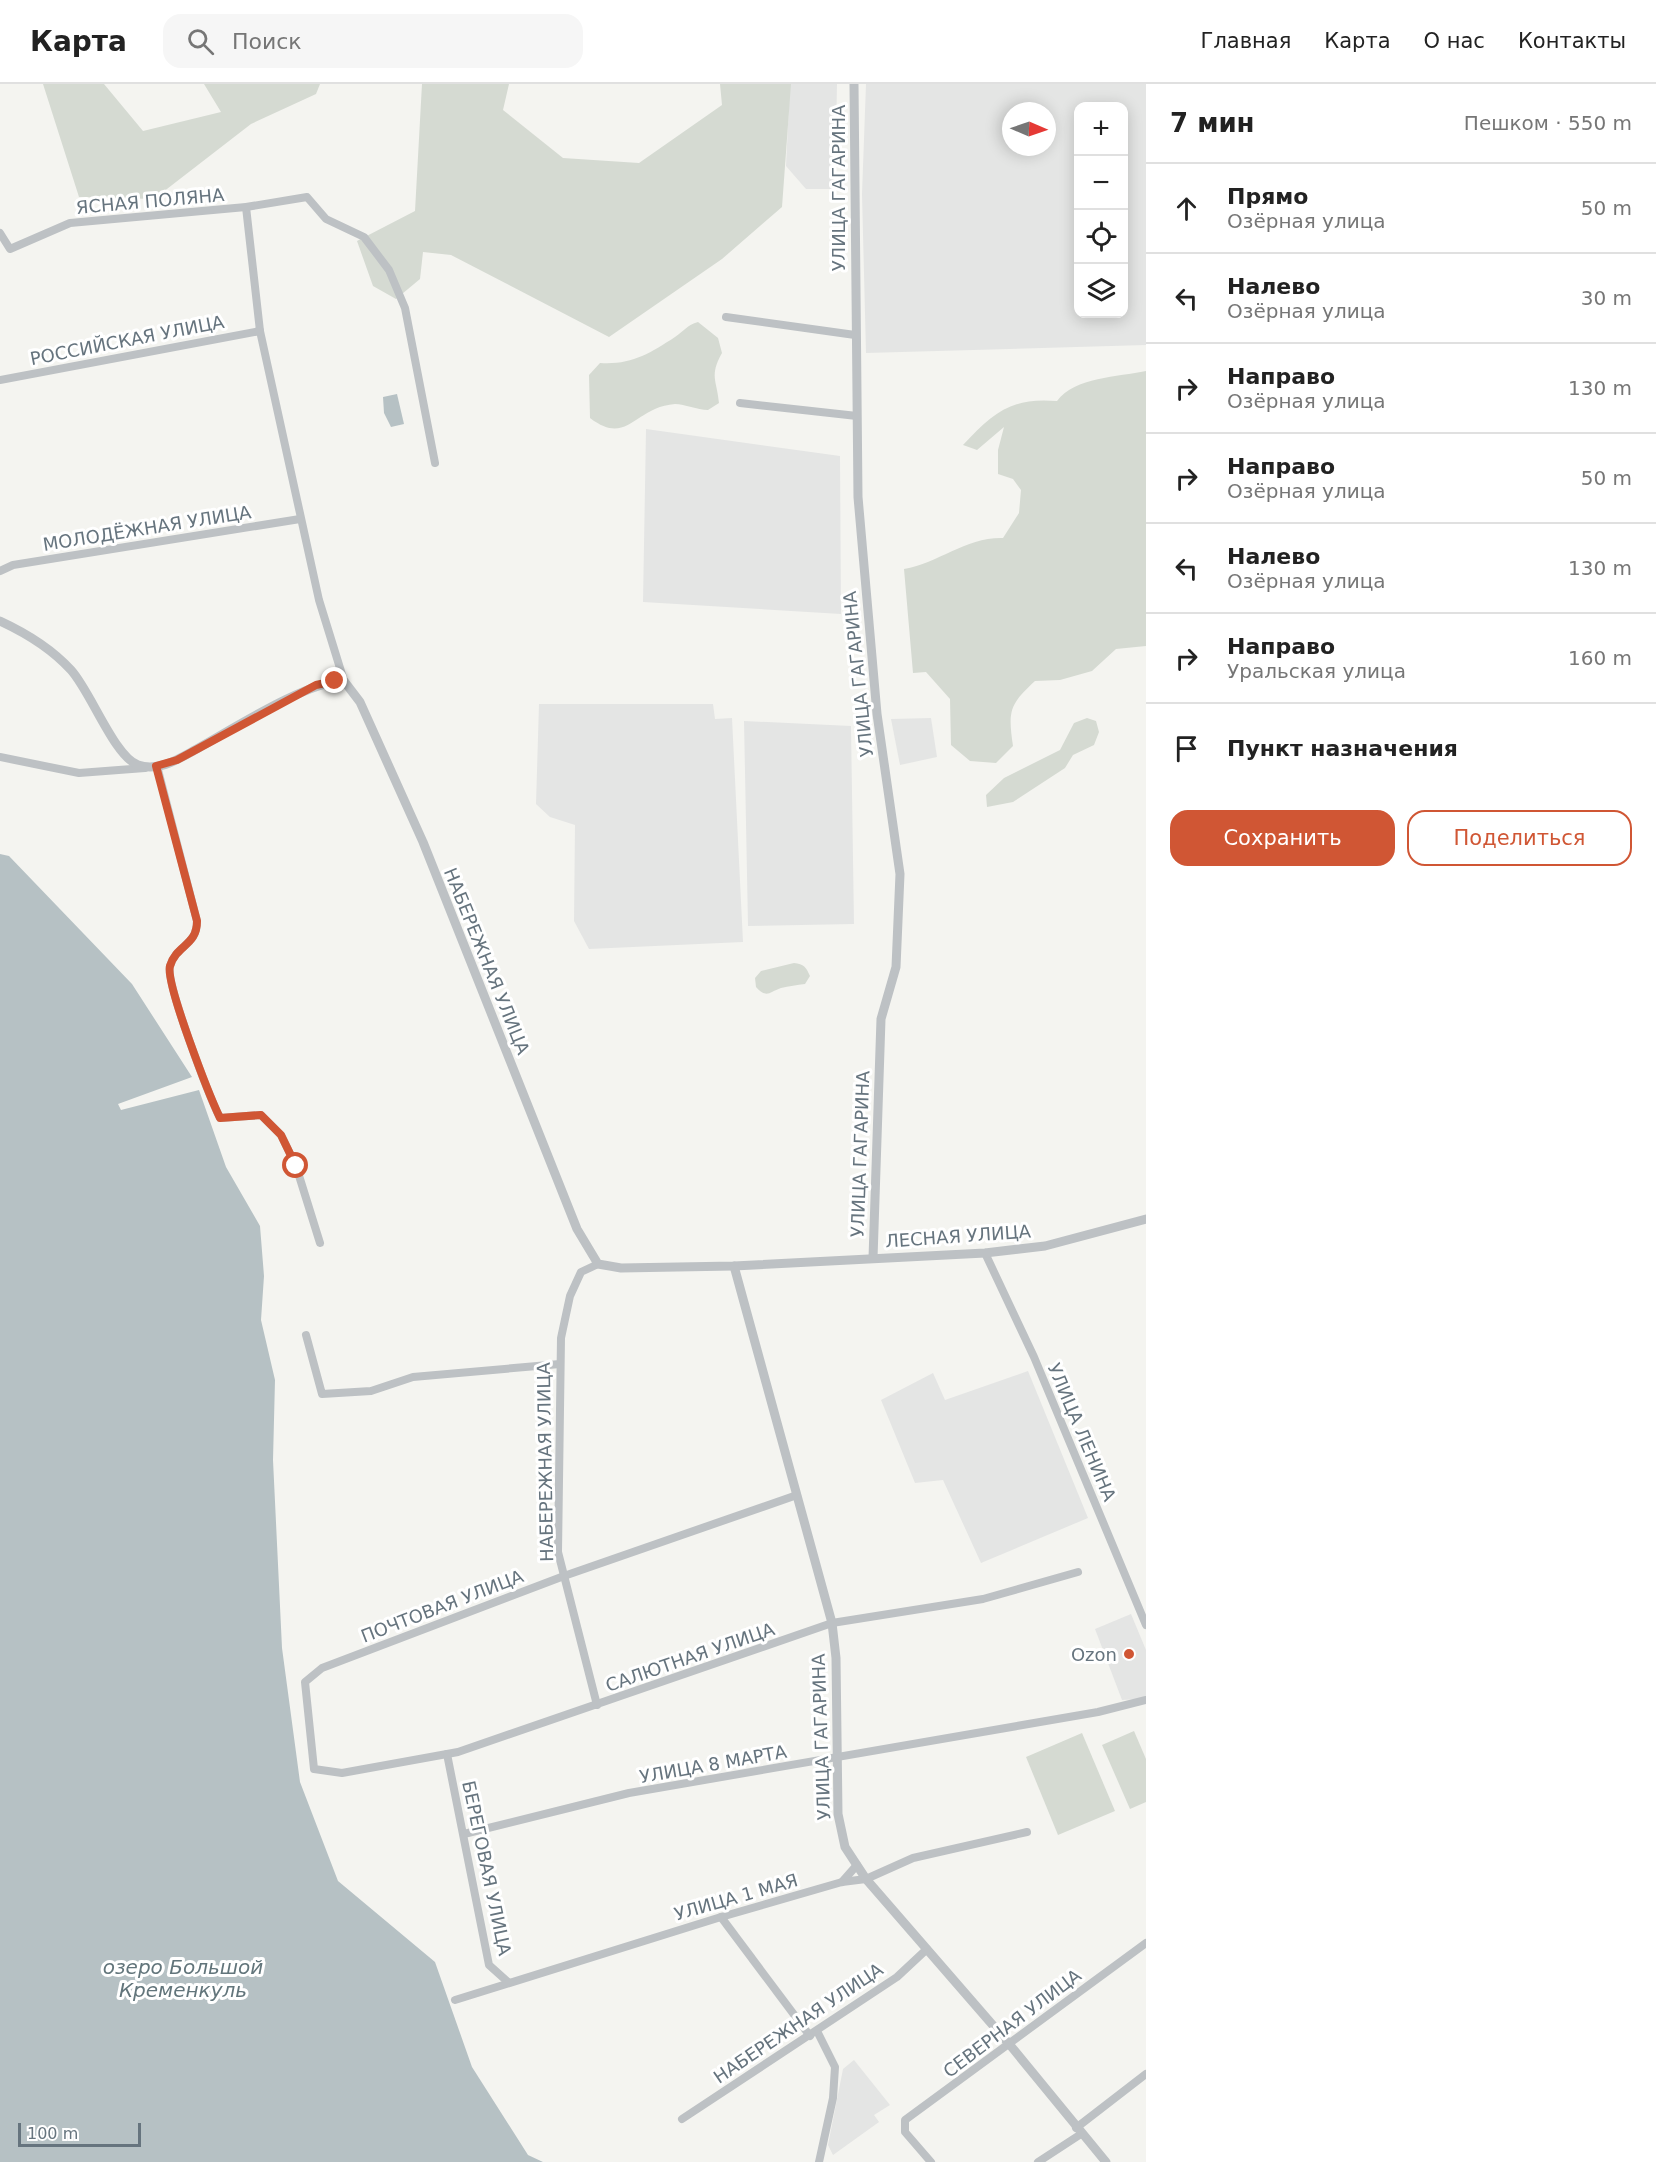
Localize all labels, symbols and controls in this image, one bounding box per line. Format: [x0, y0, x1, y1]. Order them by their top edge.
search box [163, 14, 583, 68]
text: Карта [30, 25, 127, 58]
icon: search [184, 25, 217, 58]
text: Поиск [232, 29, 302, 54]
text: Главная [1201, 29, 1291, 53]
text: Карта [1324, 29, 1391, 53]
text: О нас [1424, 29, 1485, 53]
text: Контакты [1518, 29, 1626, 53]
north arrow [1002, 102, 1056, 156]
map controls [1074, 102, 1128, 318]
button: + [1074, 102, 1128, 156]
street label: УЛИЦА ГАГАРИНА [828, 104, 849, 271]
text: 7 мин [1170, 108, 1255, 138]
text: Пешком · 550 m [1464, 111, 1632, 135]
button: − [1074, 156, 1128, 210]
street label: ЯСНАЯ ПОЛЯНА [75, 184, 226, 218]
text: Прямо [1227, 184, 1308, 209]
icon: ahead [1170, 192, 1203, 225]
text: 50 m [1581, 196, 1632, 220]
text: Озёрная улица [1227, 209, 1386, 233]
button: locate [1074, 210, 1128, 264]
button: layers [1074, 264, 1128, 318]
text: Налево [1227, 274, 1320, 299]
icon: left [1170, 282, 1203, 315]
text: 30 m [1581, 286, 1632, 310]
text: Озёрная улица [1227, 299, 1386, 323]
street label: РОССИЙСКАЯ УЛИЦА [28, 311, 226, 369]
text: Направо [1227, 364, 1335, 389]
icon: right [1170, 372, 1203, 405]
text: 130 m [1568, 376, 1632, 400]
text: Озёрная улица [1227, 389, 1386, 413]
text: Направо [1227, 454, 1335, 479]
icon: right [1170, 462, 1203, 495]
text: 50 m [1581, 466, 1632, 490]
text: Озёрная улица [1227, 479, 1386, 503]
street label: МОЛОДЁЖНАЯ УЛИЦА [41, 501, 253, 555]
text: Налево [1227, 544, 1320, 569]
icon: left [1170, 552, 1203, 585]
text: 130 m [1568, 556, 1632, 580]
text: Озёрная улица [1227, 569, 1386, 593]
street label: УЛИЦА ГАГАРИНА [839, 589, 877, 758]
text: Направо [1227, 634, 1335, 659]
icon: right [1170, 642, 1203, 675]
text: 160 m [1568, 646, 1632, 670]
text: Уральская улица [1227, 659, 1406, 683]
route end [321, 667, 347, 693]
icon: arrive [1170, 732, 1203, 765]
text: Пункт назначения [1227, 736, 1458, 761]
button: Сохранить [1170, 810, 1395, 866]
button: Поделиться [1407, 810, 1632, 866]
street label: НАБЕРЕЖНАЯ УЛИЦА [440, 865, 534, 1058]
street label: УЛИЦА ГАГАРИНА [847, 1070, 873, 1238]
route start [282, 1152, 308, 1178]
street label: ЛЕСНАЯ УЛИЦА [885, 1220, 1032, 1252]
street label: УЛИЦА ЛЕНИНА [1043, 1360, 1121, 1505]
street label: НАБЕРЕЖНАЯ УЛИЦА [533, 1361, 557, 1562]
street label: ПОЧТОВАЯ УЛИЦА [358, 1565, 527, 1647]
street label: САЛЮТНАЯ УЛИЦА [603, 1618, 778, 1696]
place label: Ozon [1071, 1644, 1117, 1665]
marker: Ozon [1122, 1647, 1136, 1661]
street label: УЛИЦА ГАГАРИНА [808, 1653, 834, 1821]
street label: УЛИЦА 8 МАРТА [638, 1741, 789, 1787]
street label: БЕРЕГОВАЯ УЛИЦА [458, 1779, 516, 1958]
street label: УЛИЦА 1 МАЯ [672, 1869, 800, 1925]
water label: озеро Большой Кременкуль [103, 1955, 263, 2002]
street label: НАБЕРЕЖНАЯ УЛИЦА [709, 1958, 887, 2087]
street label: СЕВЕРНАЯ УЛИЦА [939, 1964, 1085, 2082]
scale bar [18, 2120, 141, 2148]
text: 100 m [27, 2124, 78, 2143]

